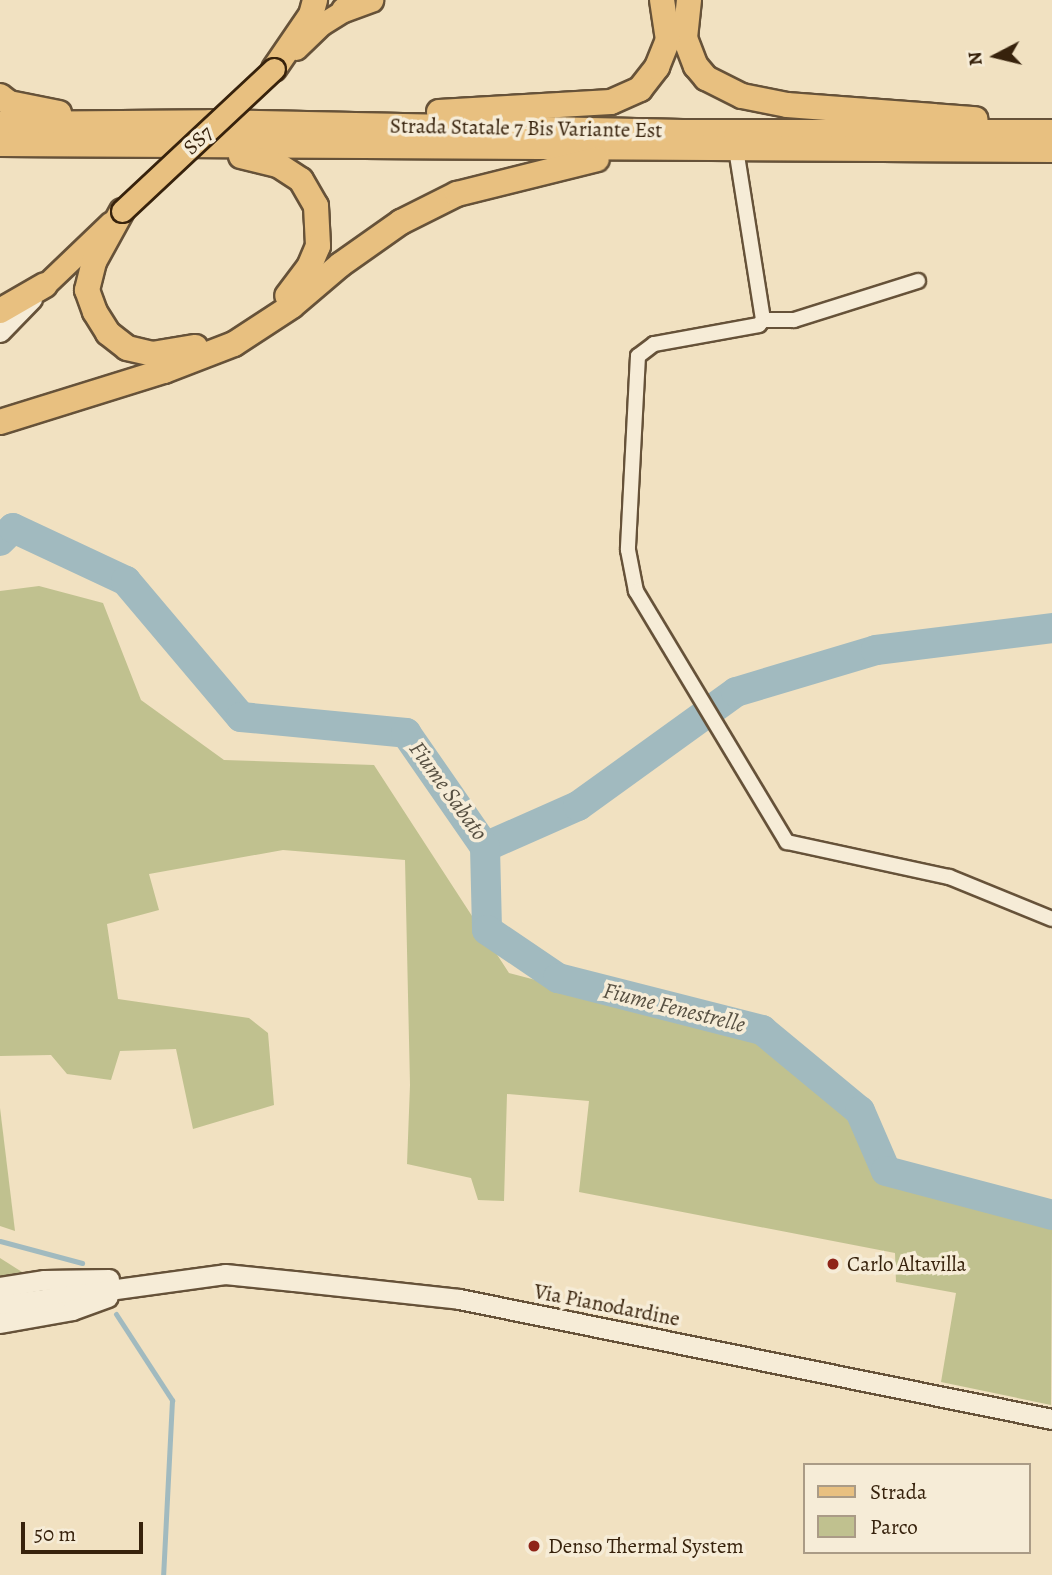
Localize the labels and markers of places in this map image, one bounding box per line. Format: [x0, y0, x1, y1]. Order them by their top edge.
place label: Carlo Altavilla [847, 1251, 966, 1277]
marker: Carlo Altavilla [825, 1256, 841, 1272]
place label: Denso Thermal System [548, 1533, 744, 1559]
marker: Denso Thermal System [526, 1538, 542, 1554]

